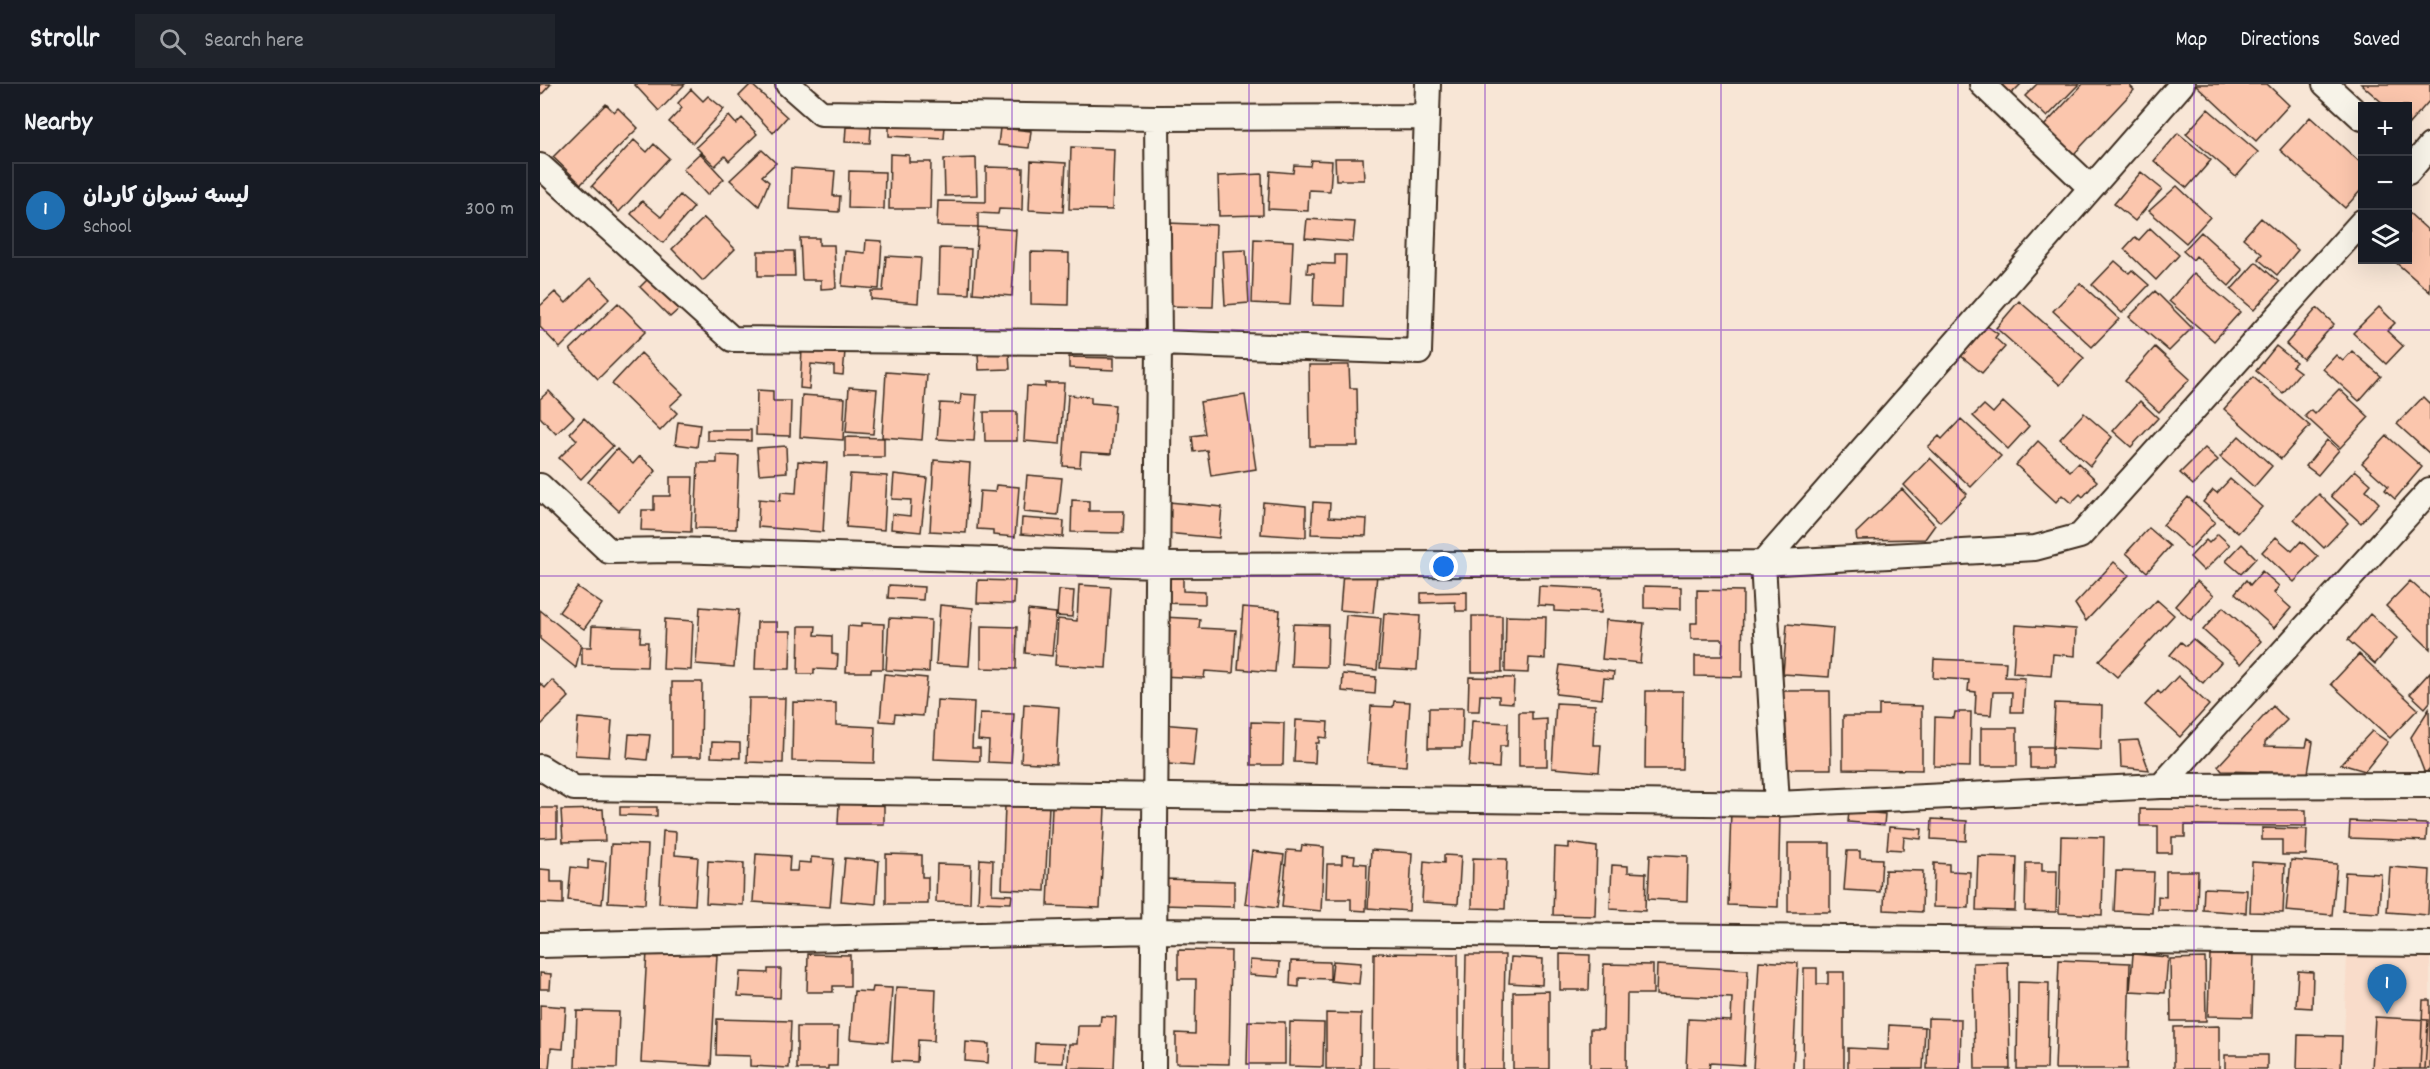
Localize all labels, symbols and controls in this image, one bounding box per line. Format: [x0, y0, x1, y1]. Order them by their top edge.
search box [135, 14, 555, 68]
text: Strollr [30, 21, 99, 61]
icon: search [156, 25, 189, 58]
text: Search here [204, 26, 304, 57]
text: Map [2176, 26, 2207, 56]
text: Directions [2240, 26, 2320, 56]
text: Saved [2353, 26, 2400, 56]
map controls [2358, 102, 2412, 264]
button: + [2358, 102, 2412, 156]
text: Nearby [24, 105, 92, 142]
button: − [2358, 156, 2412, 210]
text: لیسه نسوان کاردان [83, 182, 249, 213]
text: 1 [43, 196, 48, 224]
text: 300 m [465, 196, 514, 224]
button: layers [2358, 210, 2412, 264]
text: School [83, 214, 132, 242]
your location [1429, 552, 1458, 581]
pin: 1 [2368, 964, 2406, 1014]

